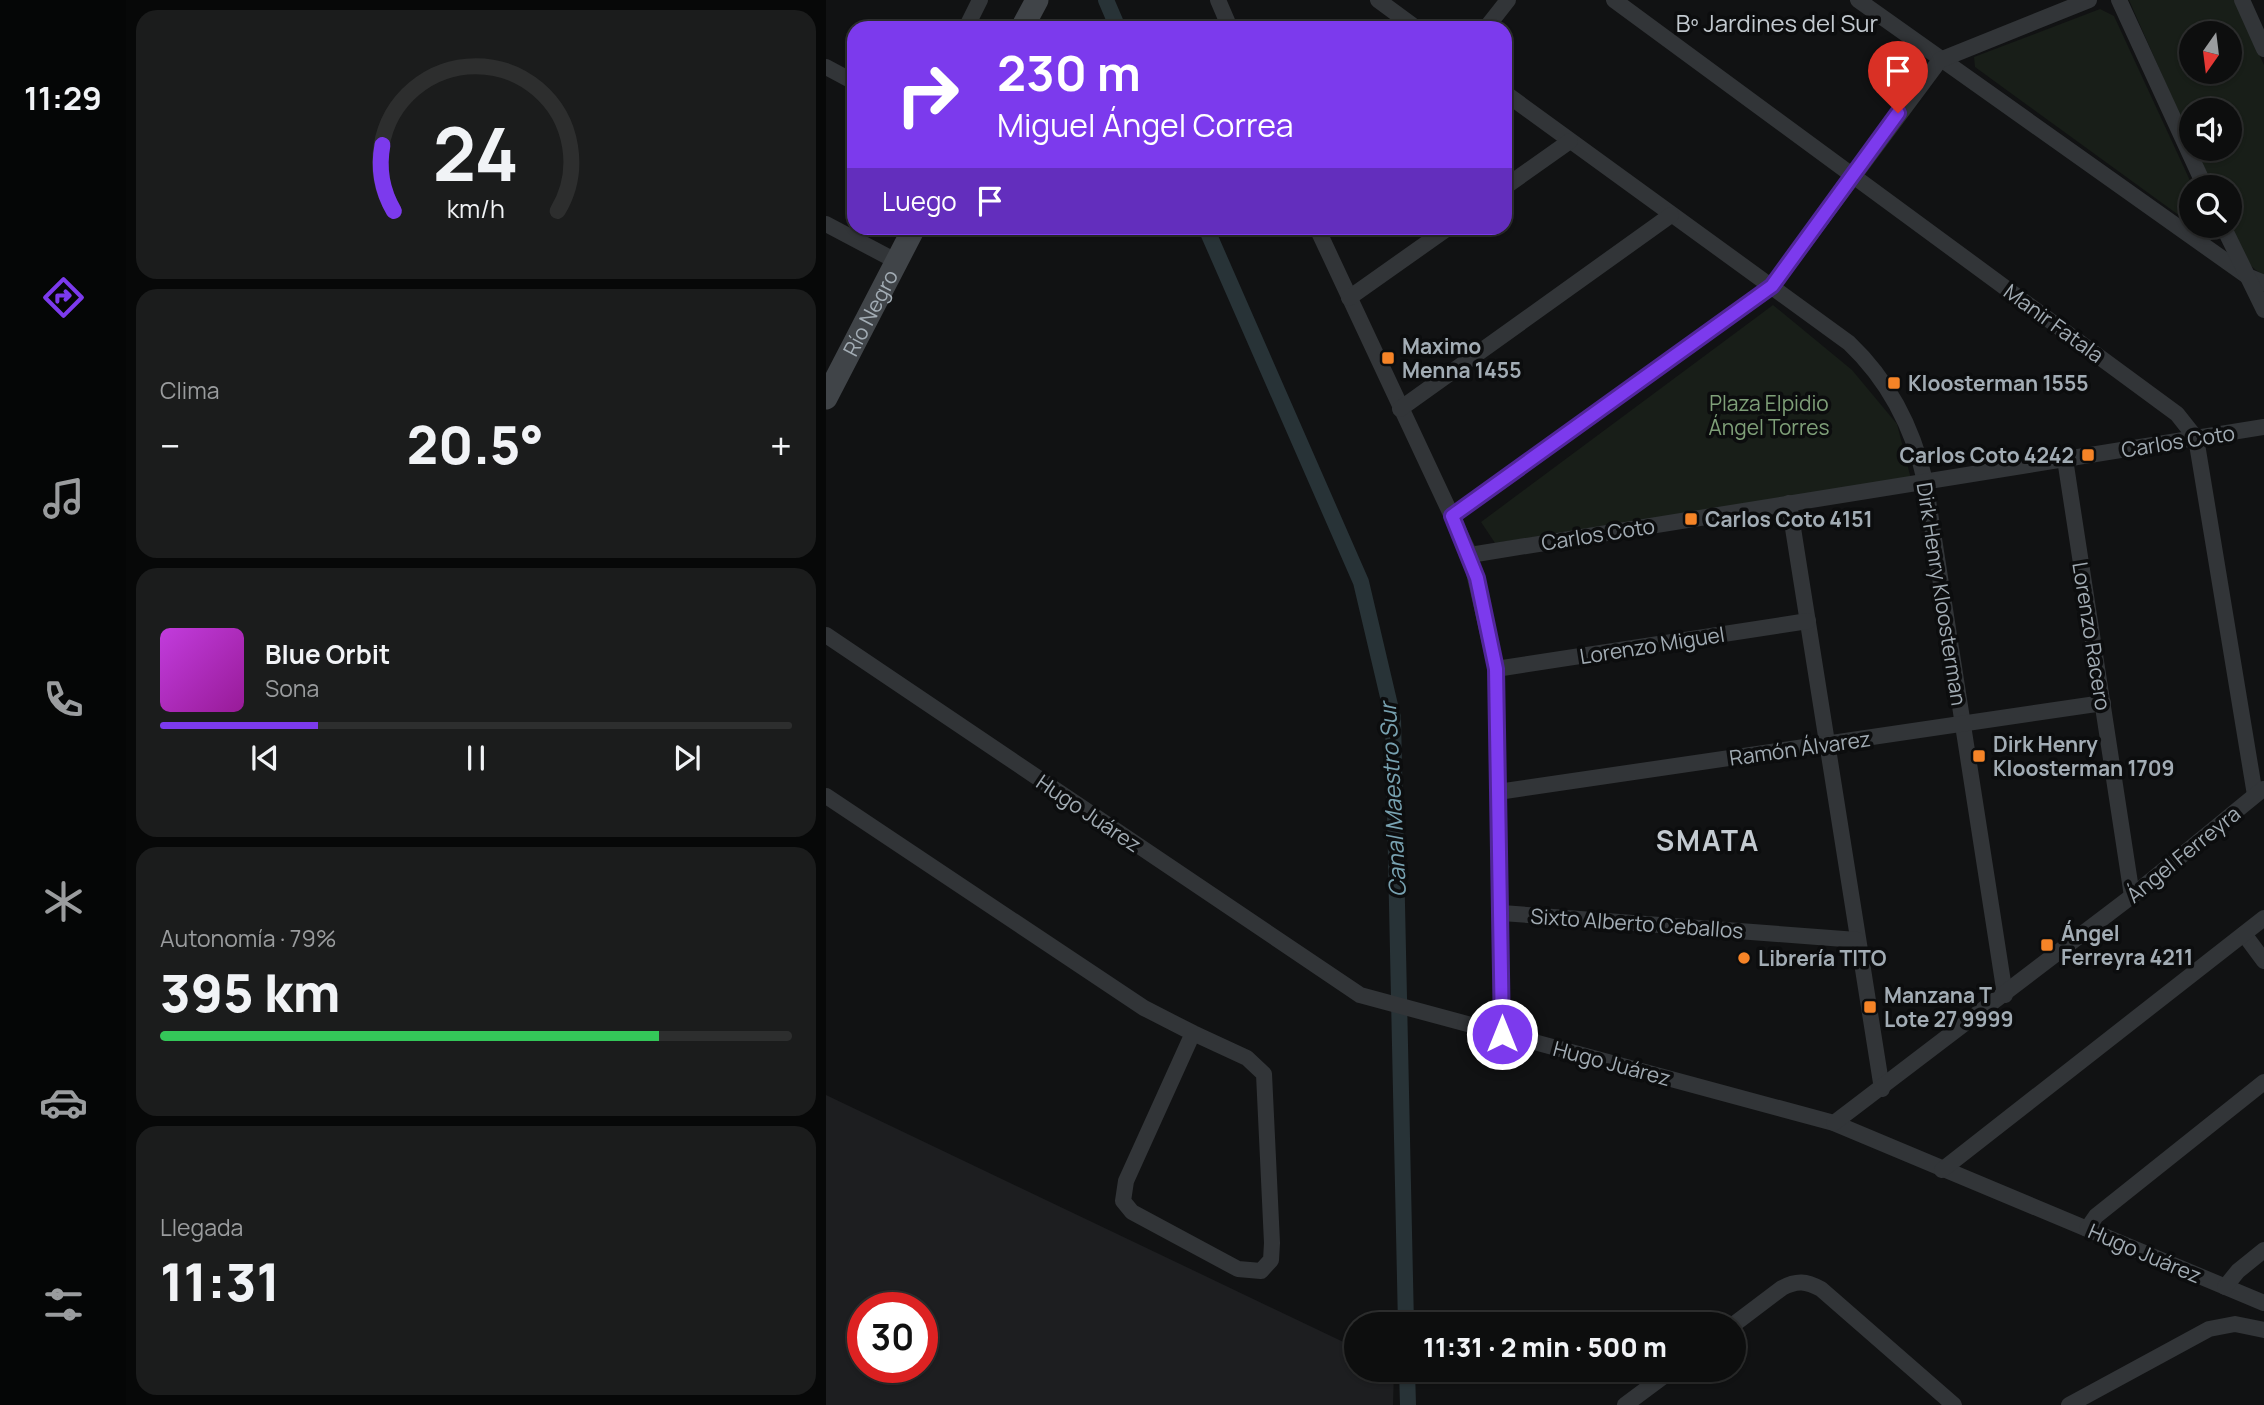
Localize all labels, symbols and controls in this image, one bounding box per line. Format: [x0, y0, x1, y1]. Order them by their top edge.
district label: Bº Jardines del Sur [1676, 6, 1879, 39]
north arrow [2179, 21, 2242, 84]
map controls [2179, 21, 2242, 238]
text: 230 m [997, 39, 1141, 106]
pin [1868, 41, 1928, 113]
icon: right [882, 49, 973, 140]
icon: arrive [1879, 52, 1917, 90]
text: 11:29 [24, 76, 102, 120]
button: sound [2179, 98, 2242, 161]
text: 24 [433, 103, 519, 203]
text: Miguel Ángel Correa [997, 103, 1293, 147]
button: search [2179, 175, 2242, 238]
icon: arrive [971, 182, 1009, 220]
text: Luego [882, 183, 957, 219]
text: km/h [447, 190, 505, 225]
street label: Río Negro [836, 265, 904, 361]
icon: directions [39, 273, 88, 322]
street label: Manir Fatala [1998, 277, 2110, 369]
place label: Maximo Menna 1455 [1402, 332, 1521, 384]
marker: Maximo Menna 1455 [1380, 350, 1396, 366]
place label: Kloosterman 1555 [1908, 369, 2089, 397]
text: Clima [160, 374, 219, 406]
marker: Kloosterman 1555 [1886, 375, 1902, 391]
park label: Plaza Elpidio Ángel Torres [1708, 389, 1830, 441]
text: 20.5° [407, 409, 544, 480]
street label: Carlos Coto [2119, 418, 2237, 464]
text: − [160, 419, 181, 471]
text: + [770, 419, 792, 471]
place label: Carlos Coto 4242 [1900, 441, 2074, 469]
marker: Carlos Coto 4242 [2080, 447, 2096, 463]
icon: music [39, 474, 88, 523]
street label: Dirk Henry Kloosterman [1911, 480, 1973, 708]
place label: Carlos Coto 4151 [1705, 505, 1873, 533]
street label: Carlos Coto [1539, 511, 1657, 557]
marker: Carlos Coto 4151 [1683, 511, 1699, 527]
street label: Lorenzo Racero [2066, 560, 2118, 712]
street label: Lorenzo Miguel [1577, 620, 1727, 670]
text: Blue Orbit [265, 636, 390, 672]
text: Sona [265, 672, 319, 704]
icon: phone [39, 675, 88, 724]
water label: Canal Maestro Sur [1371, 699, 1413, 898]
street label: Ramón Álvarez [1728, 724, 1872, 772]
place label: Dirk Henry Kloosterman 1709 [1993, 730, 2175, 782]
icon: previous [246, 739, 284, 777]
icon: pause [457, 739, 495, 777]
icon: next [668, 739, 706, 777]
marker: Dirk Henry Kloosterman 1709 [1971, 748, 1987, 764]
street label: Hugo Juárez [1031, 768, 1147, 858]
street label: Ángel Ferreyra [2120, 799, 2246, 909]
district label: SMATA [1656, 821, 1760, 859]
icon: climate [39, 877, 88, 926]
street label: Sixto Alberto Ceballos [1530, 902, 1744, 944]
place label: Ángel Ferreyra 4211 [2061, 919, 2193, 971]
text: Autonomía · 79% [160, 922, 336, 954]
marker: Ángel Ferreyra 4211 [2039, 937, 2055, 953]
place label: Librería TITO [1758, 944, 1887, 972]
marker: Librería TITO [1736, 950, 1752, 966]
text: 395 km [160, 957, 340, 1028]
place label: Manzana T Lote 27 9999 [1884, 981, 2014, 1033]
position arrow [1465, 997, 1539, 1071]
marker: Manzana T Lote 27 9999 [1862, 999, 1878, 1015]
street label: Hugo Juárez [1550, 1034, 1674, 1092]
icon: car [39, 1078, 88, 1127]
text: Llegada [160, 1211, 243, 1243]
street label: Hugo Juárez [2084, 1217, 2206, 1289]
text: 11:31 [160, 1246, 280, 1317]
icon: filters [39, 1280, 88, 1329]
speed limit sign: 30 [847, 1292, 938, 1383]
text: 11:31 · 2 min · 500 m [1423, 1329, 1667, 1365]

